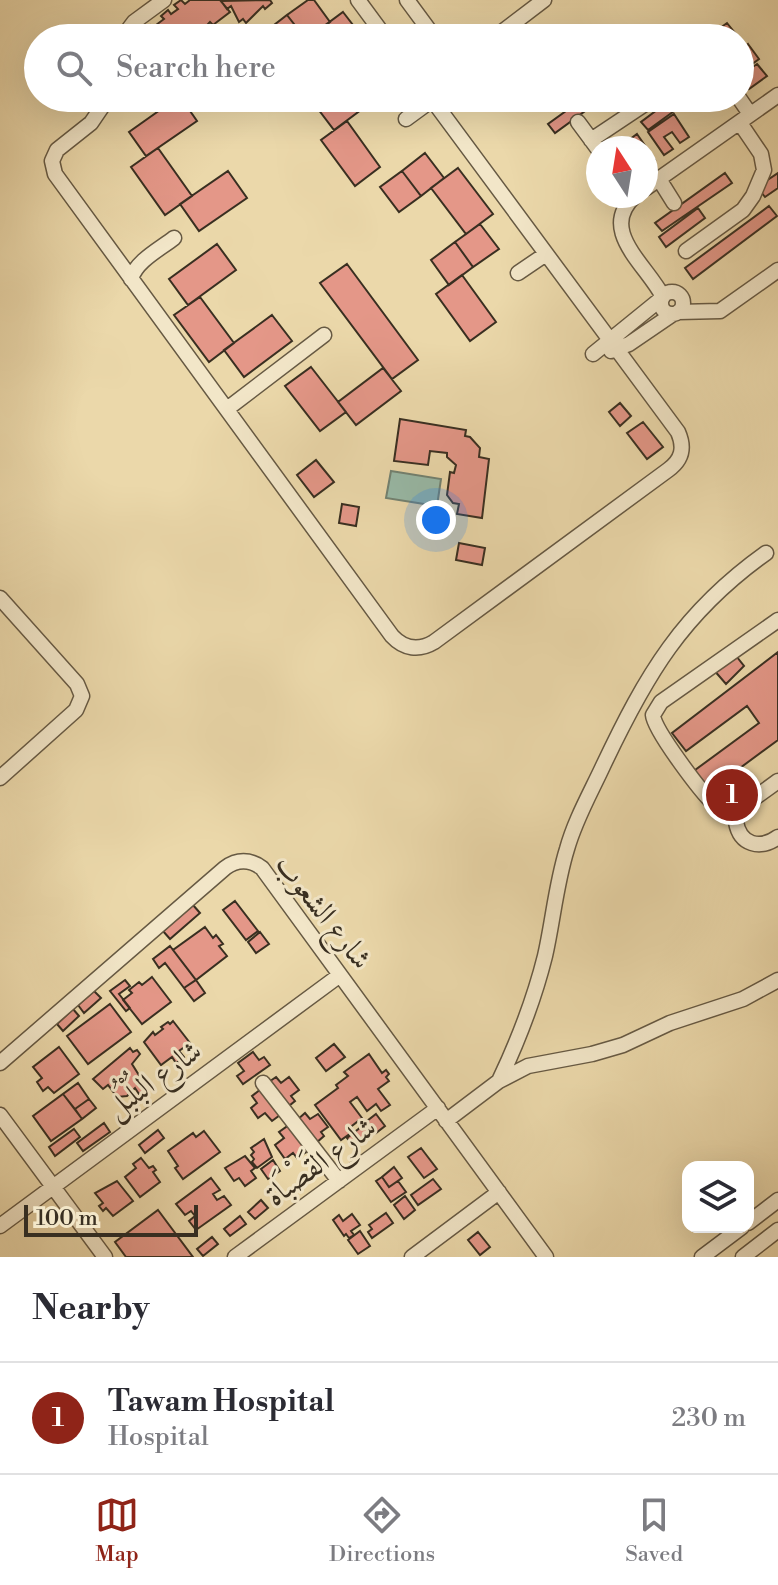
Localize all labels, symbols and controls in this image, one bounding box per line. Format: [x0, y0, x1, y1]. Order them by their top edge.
search box [24, 24, 754, 112]
icon: search [52, 46, 96, 90]
text: Search here [116, 49, 276, 87]
north arrow [586, 136, 658, 208]
your location [416, 500, 456, 540]
pin: 1 [706, 765, 758, 825]
street label: شارع الشعوب [262, 847, 380, 980]
street label: شارع البُلْبُل [94, 1027, 213, 1132]
street label: شارع القَصْبَاة [256, 1106, 387, 1219]
map controls [682, 1161, 754, 1233]
button: layers [682, 1161, 754, 1233]
scale bar [24, 1201, 198, 1237]
text: 100 m [36, 1205, 98, 1232]
text: Nearby [32, 1288, 150, 1330]
text: Tawam Hospital [108, 1383, 334, 1421]
text: 1 [52, 1402, 64, 1434]
text: 230 m [671, 1402, 746, 1434]
text: Hospital [108, 1421, 209, 1453]
tab: Map [95, 1493, 139, 1568]
tab: Directions [329, 1493, 435, 1568]
tab: Saved [625, 1493, 683, 1568]

